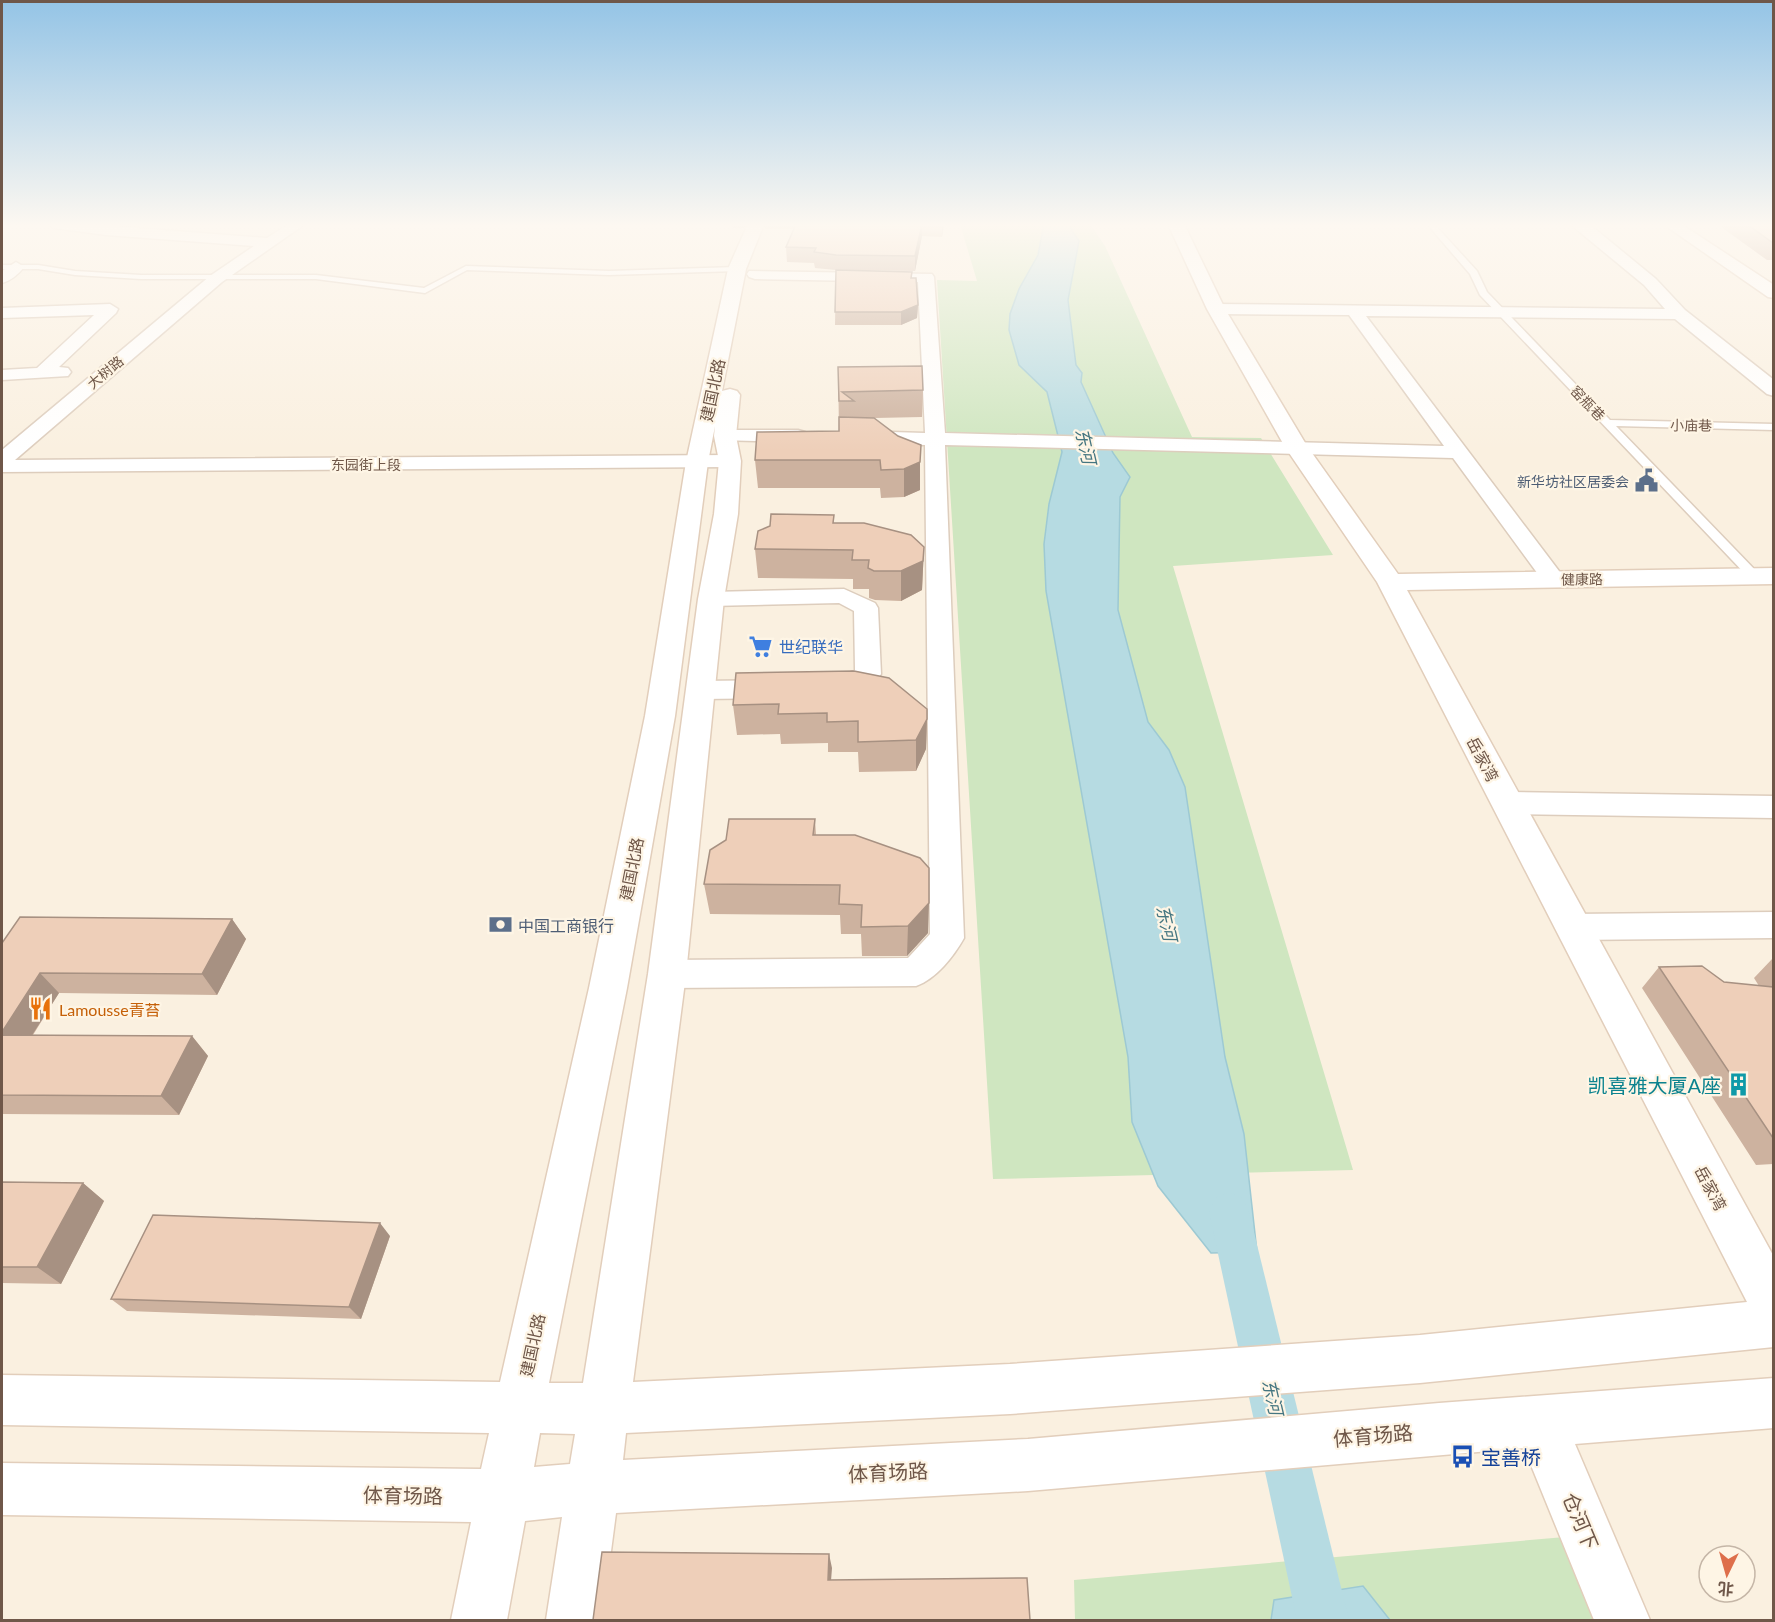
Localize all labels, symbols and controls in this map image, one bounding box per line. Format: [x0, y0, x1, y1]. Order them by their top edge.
street label: 大树路 [83, 352, 127, 392]
street label: 建国北路 [696, 357, 728, 423]
street label: 窑瓶巷 [1567, 382, 1609, 424]
street label: 小庙巷 [1670, 416, 1712, 434]
water label: 东河 [1071, 426, 1101, 469]
street label: 东园街上段 [331, 456, 401, 473]
public building icon: 新华坊社区居委会 [1634, 468, 1660, 494]
place label: 新华坊社区居委会 [1517, 473, 1629, 490]
street label: 健康路 [1561, 570, 1603, 588]
supermarket icon: 世纪联华 [748, 633, 774, 659]
place label: 世纪联华 [779, 637, 843, 656]
street label: 岳家湾 [1463, 733, 1503, 785]
street label: 建国北路 [616, 836, 646, 902]
water label: 东河 [1152, 903, 1182, 946]
bank icon: 中国工商银行 [487, 912, 513, 938]
place label: 中国工商银行 [518, 916, 614, 935]
restaurant icon: Lamousse青苔 [28, 996, 54, 1022]
place label: Lamousse青苔 [59, 1000, 161, 1019]
building icon: 凯喜雅大厦A座 [1726, 1072, 1752, 1098]
place label: 凯喜雅大厦A座 [1587, 1073, 1721, 1097]
street label: 岳家湾 [1691, 1162, 1731, 1214]
street label: 建国北路 [516, 1312, 548, 1378]
water label: 东河 [1258, 1377, 1288, 1420]
street label: 体育场路 [1332, 1420, 1414, 1450]
bus stop icon: 宝善桥 [1450, 1444, 1476, 1470]
place label: 宝善桥 [1481, 1445, 1541, 1469]
street label: 体育场路 [847, 1458, 929, 1486]
street label: 体育场路 [363, 1482, 443, 1508]
street label: 仓河下 [1558, 1489, 1604, 1553]
north arrow [1697, 1544, 1757, 1604]
text: 北 [1717, 1579, 1734, 1600]

